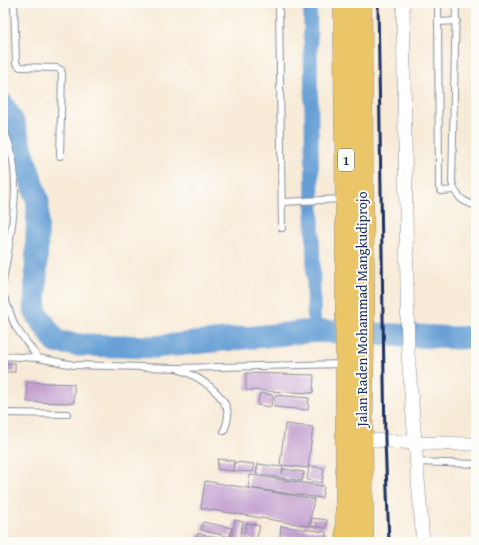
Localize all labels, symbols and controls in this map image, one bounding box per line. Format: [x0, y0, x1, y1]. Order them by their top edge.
road number: 1 [338, 149, 354, 171]
street label: Jalan Raden Mohammad Mangkudiprojo [352, 191, 372, 429]

